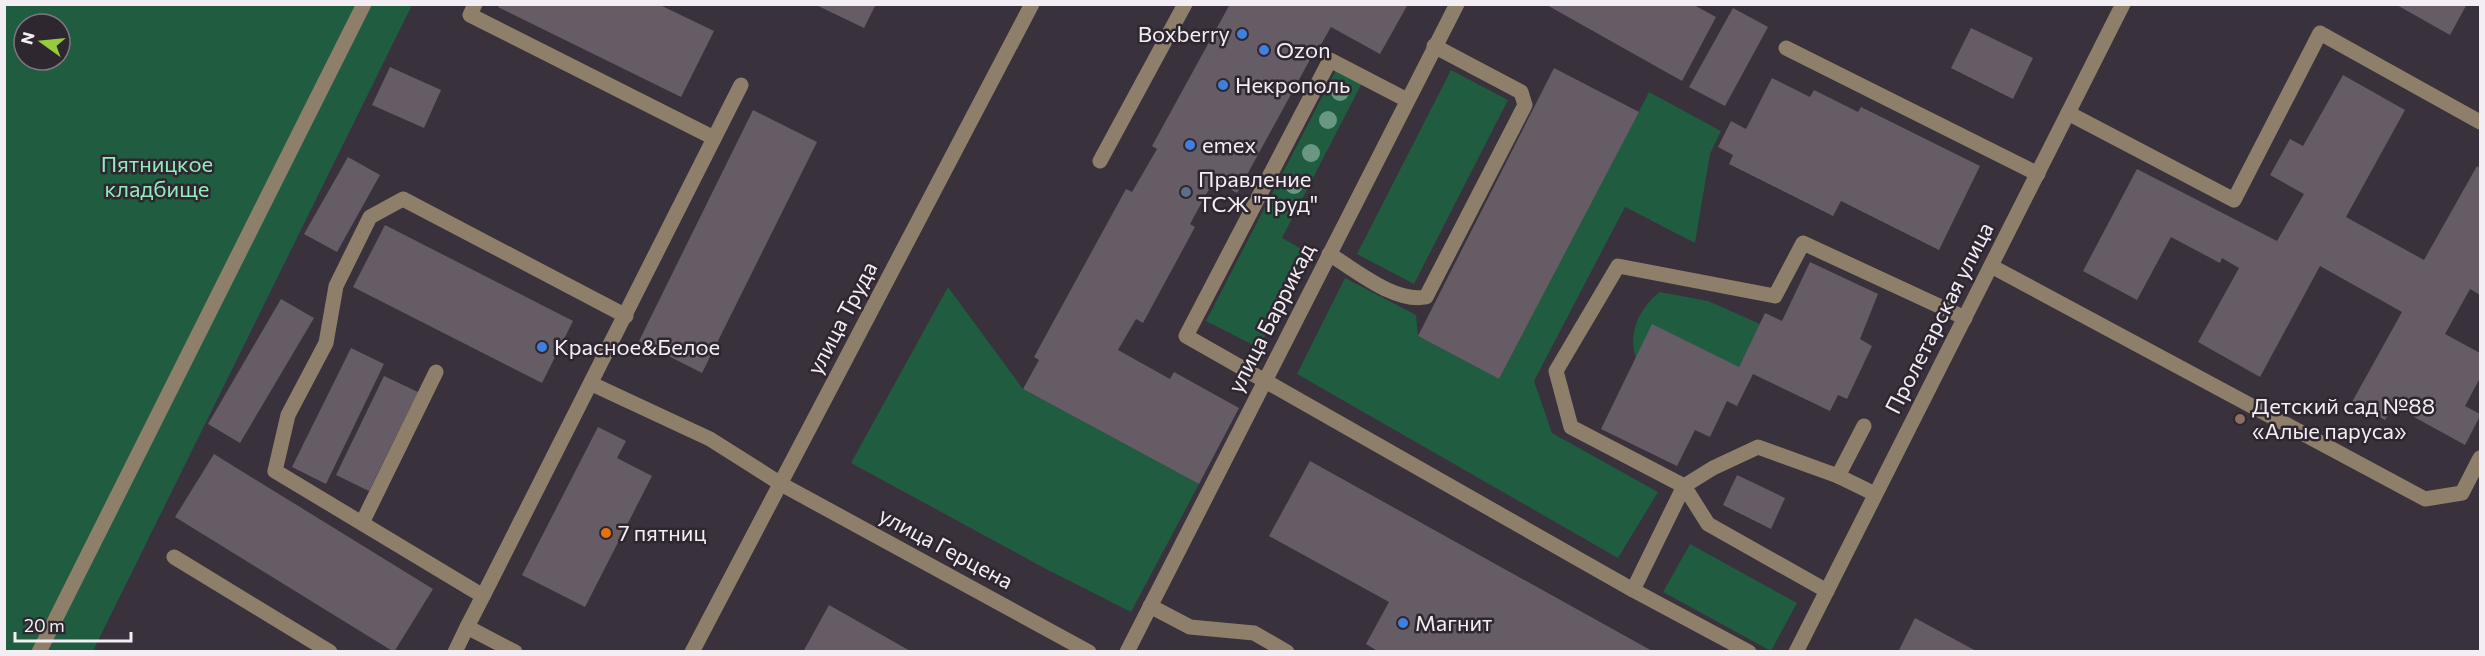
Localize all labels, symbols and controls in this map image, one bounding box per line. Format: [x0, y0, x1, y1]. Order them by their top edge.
north arrow [12, 12, 72, 72]
place label: Boxberry [1138, 20, 1230, 47]
marker: Boxberry [1235, 27, 1249, 41]
text: N [16, 30, 38, 46]
place label: Ozon [1276, 36, 1331, 63]
marker: Ozon [1257, 43, 1271, 57]
place label: Некрополь [1235, 71, 1350, 98]
marker: Некрополь [1216, 78, 1230, 92]
place label: emex [1202, 131, 1256, 158]
marker: emex [1183, 138, 1197, 152]
park label: Пятницкое кладбище [101, 150, 213, 202]
place label: Правление ТСЖ "Труд" [1198, 165, 1318, 217]
marker: Правление ТСЖ "Труд" [1179, 185, 1193, 199]
street label: Пролетарская улица [1879, 218, 1999, 418]
street label: улица Баррикад [1221, 238, 1320, 397]
street label: улица Труда [800, 257, 883, 379]
place label: Красное&Белое [554, 333, 720, 360]
marker: Красное&Белое [535, 340, 549, 354]
place label: Детский сад №88 «Алые паруса» [2252, 392, 2435, 444]
marker: Детский сад №88 «Алые паруса» [2233, 412, 2247, 426]
street label: улица Герцена [875, 501, 1018, 594]
place label: 7 пятниц [618, 519, 706, 546]
marker: 7 пятниц [599, 526, 613, 540]
scale bar [15, 605, 130, 643]
place label: Магнит [1415, 609, 1492, 636]
text: 20 m [24, 614, 65, 636]
marker: Магнит [1396, 616, 1410, 630]

